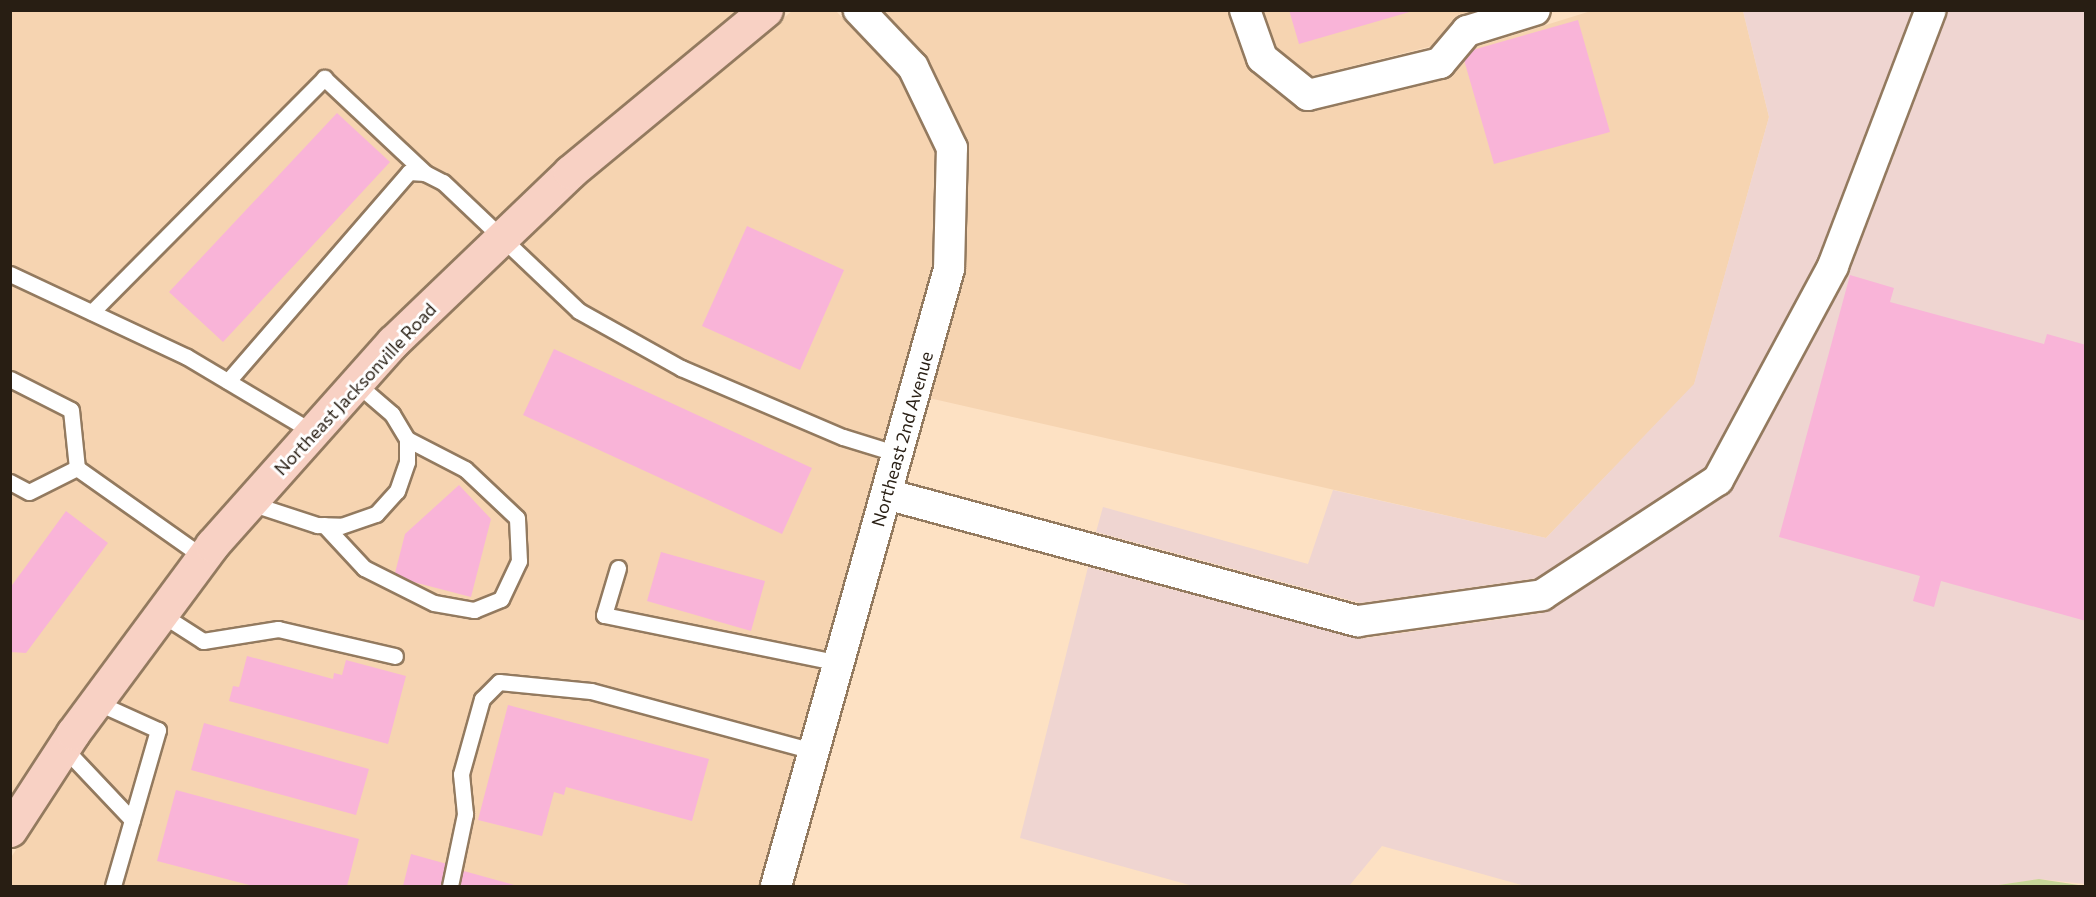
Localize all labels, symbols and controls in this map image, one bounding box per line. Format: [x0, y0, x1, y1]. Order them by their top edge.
street label: Northeast Jacksonville Road [270, 298, 440, 480]
street label: Northeast 2nd Avenue [867, 349, 937, 529]

